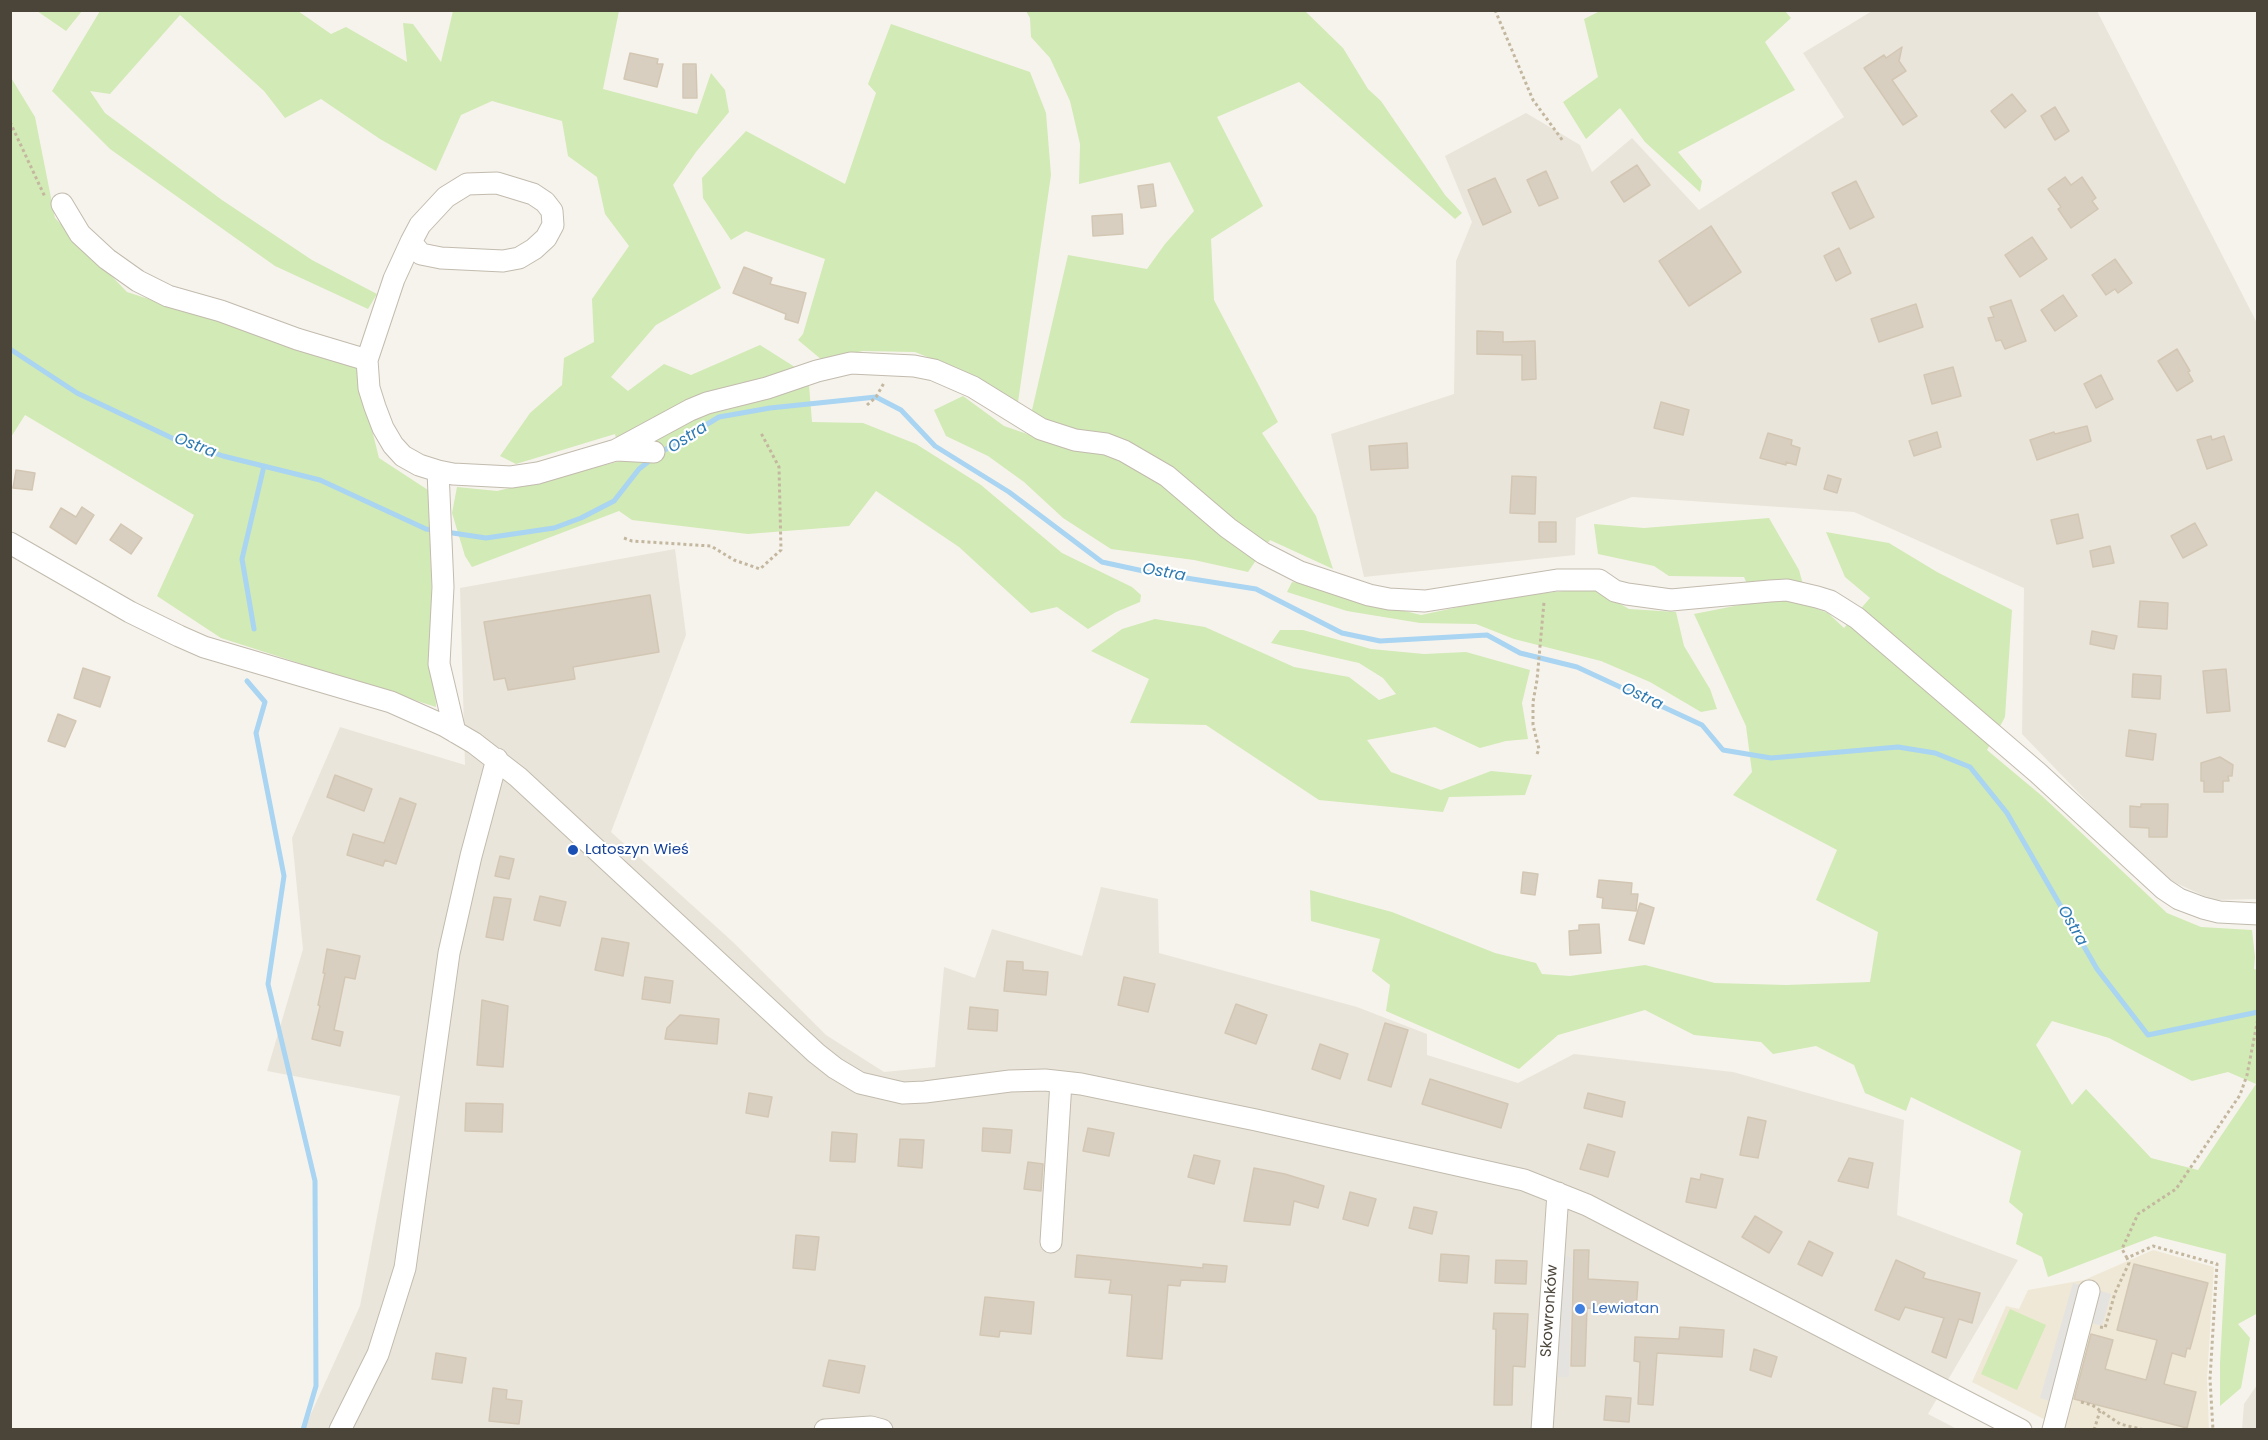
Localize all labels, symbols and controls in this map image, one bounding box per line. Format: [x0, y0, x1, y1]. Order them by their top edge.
water label: Ostra [665, 418, 711, 458]
water label: Ostra [171, 429, 219, 463]
water label: Ostra [1141, 560, 1187, 586]
water label: Ostra [1618, 679, 1666, 715]
place label: Latoszyn Wieś [585, 841, 689, 859]
marker: Latoszyn Wieś [566, 843, 580, 857]
water label: Ostra [2053, 902, 2091, 950]
street label: Skowronków [1538, 1264, 1562, 1358]
place label: Lewiatan [1592, 1300, 1659, 1318]
marker: Lewiatan [1573, 1302, 1587, 1316]

